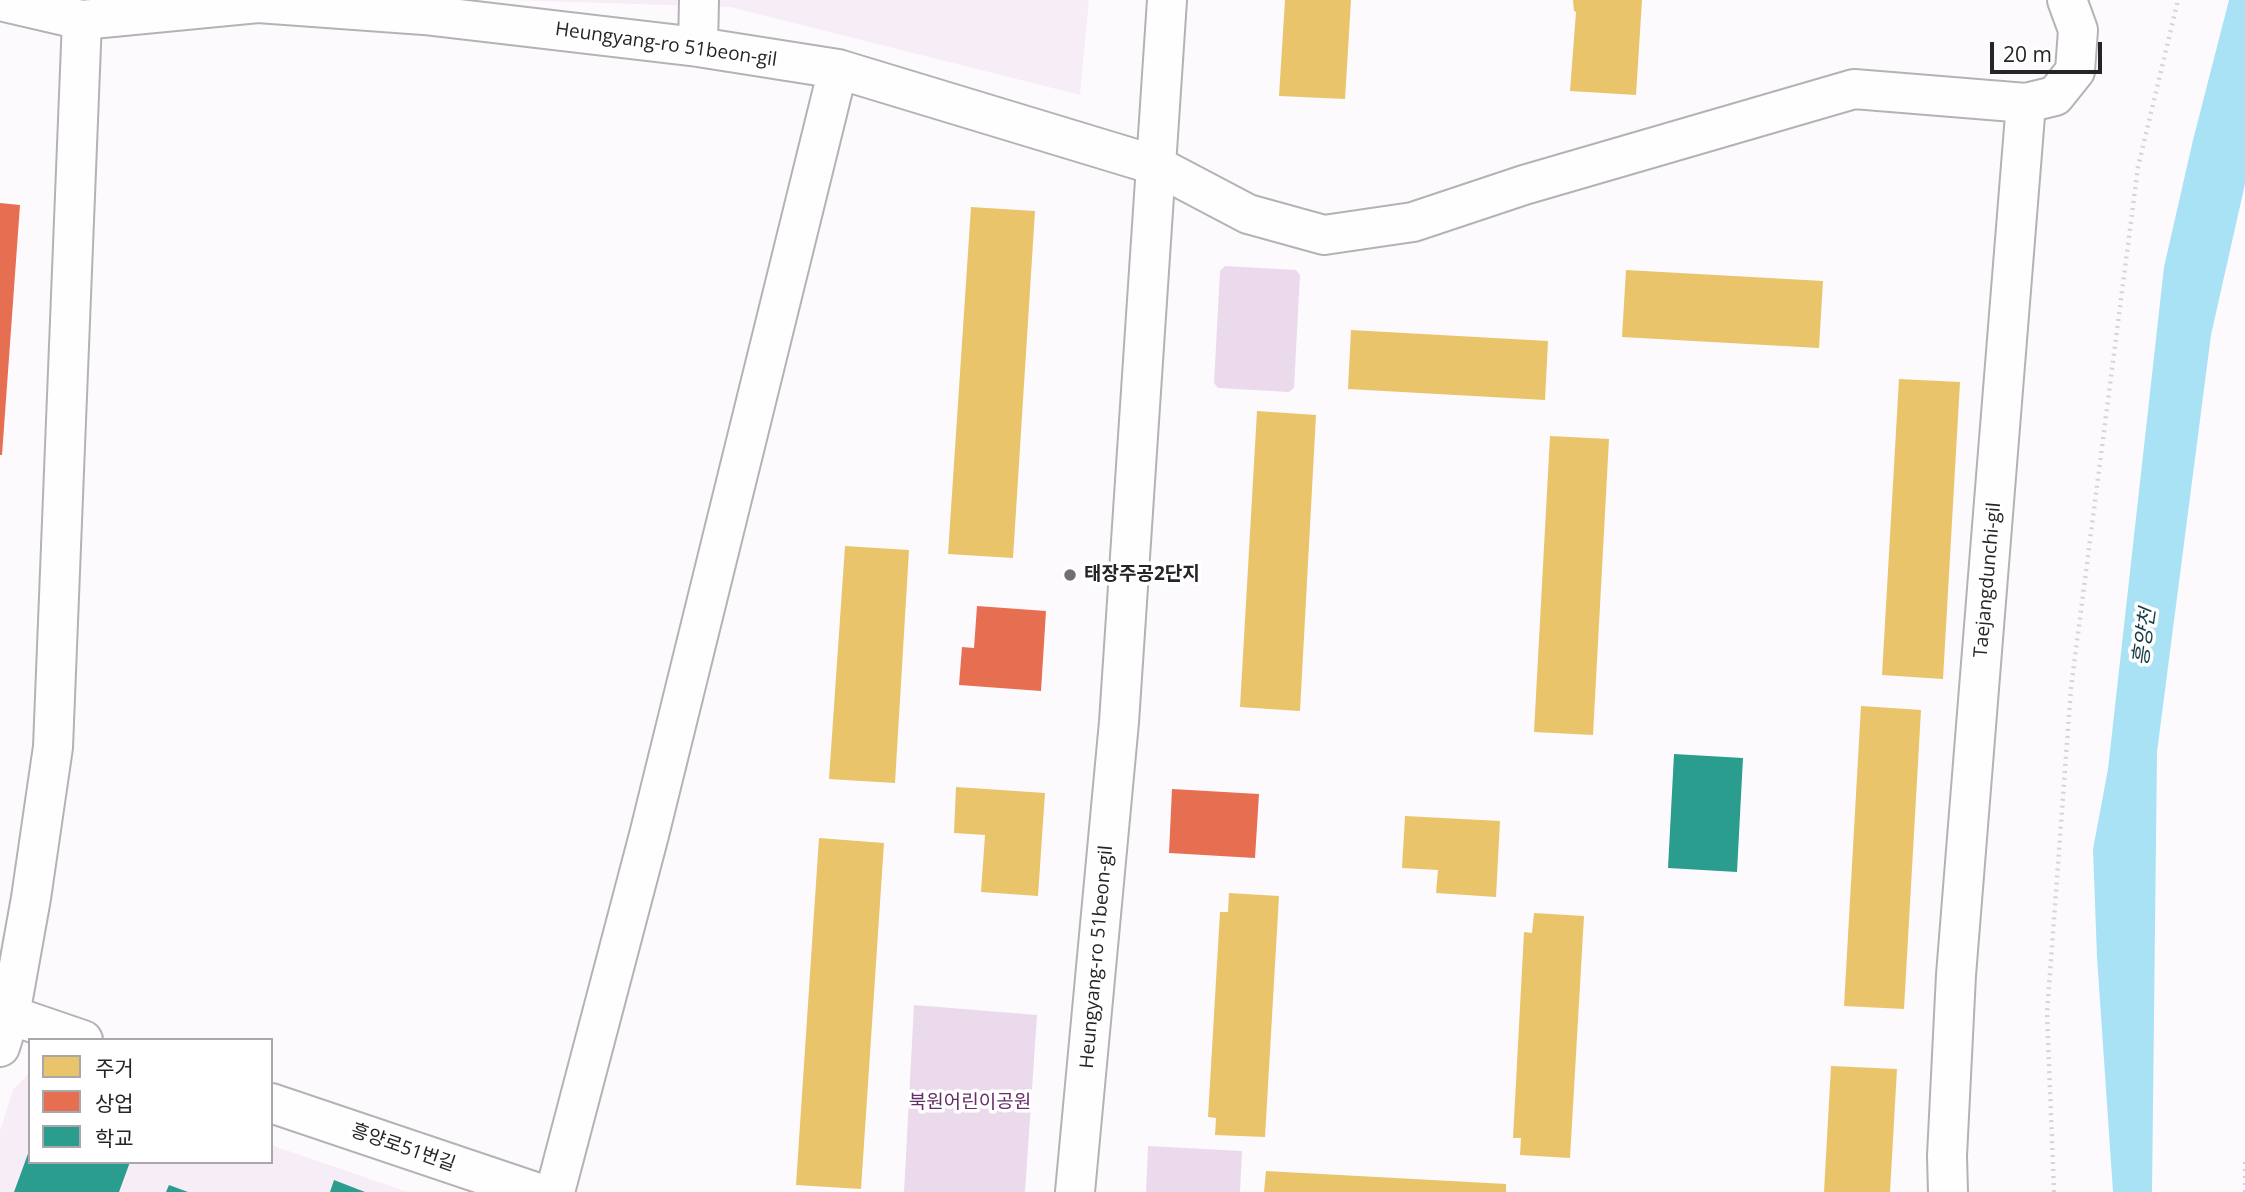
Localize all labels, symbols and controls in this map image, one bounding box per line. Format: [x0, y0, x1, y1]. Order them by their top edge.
street label: Heungyang-ro 51beon-gil [554, 18, 778, 72]
scale bar [1993, 28, 2105, 72]
text: 20 m [2003, 40, 2052, 68]
street label: Taejangdunchi-gil [1970, 502, 2006, 658]
place label: 태장주공2단지 [1084, 564, 1200, 586]
marker: 태장주공2단지 [1062, 567, 1078, 583]
water label: 흥양천 [2128, 607, 2162, 667]
street label: Heungyang-ro 51beon-gil [1076, 845, 1118, 1069]
legend [28, 1038, 273, 1164]
text: 주거 [95, 1054, 134, 1082]
text: 상업 [95, 1089, 134, 1117]
park label: 북원어린이공원 [909, 1092, 1031, 1114]
street label: 흥양로51번길 [348, 1119, 458, 1177]
text: 학교 [95, 1124, 134, 1152]

